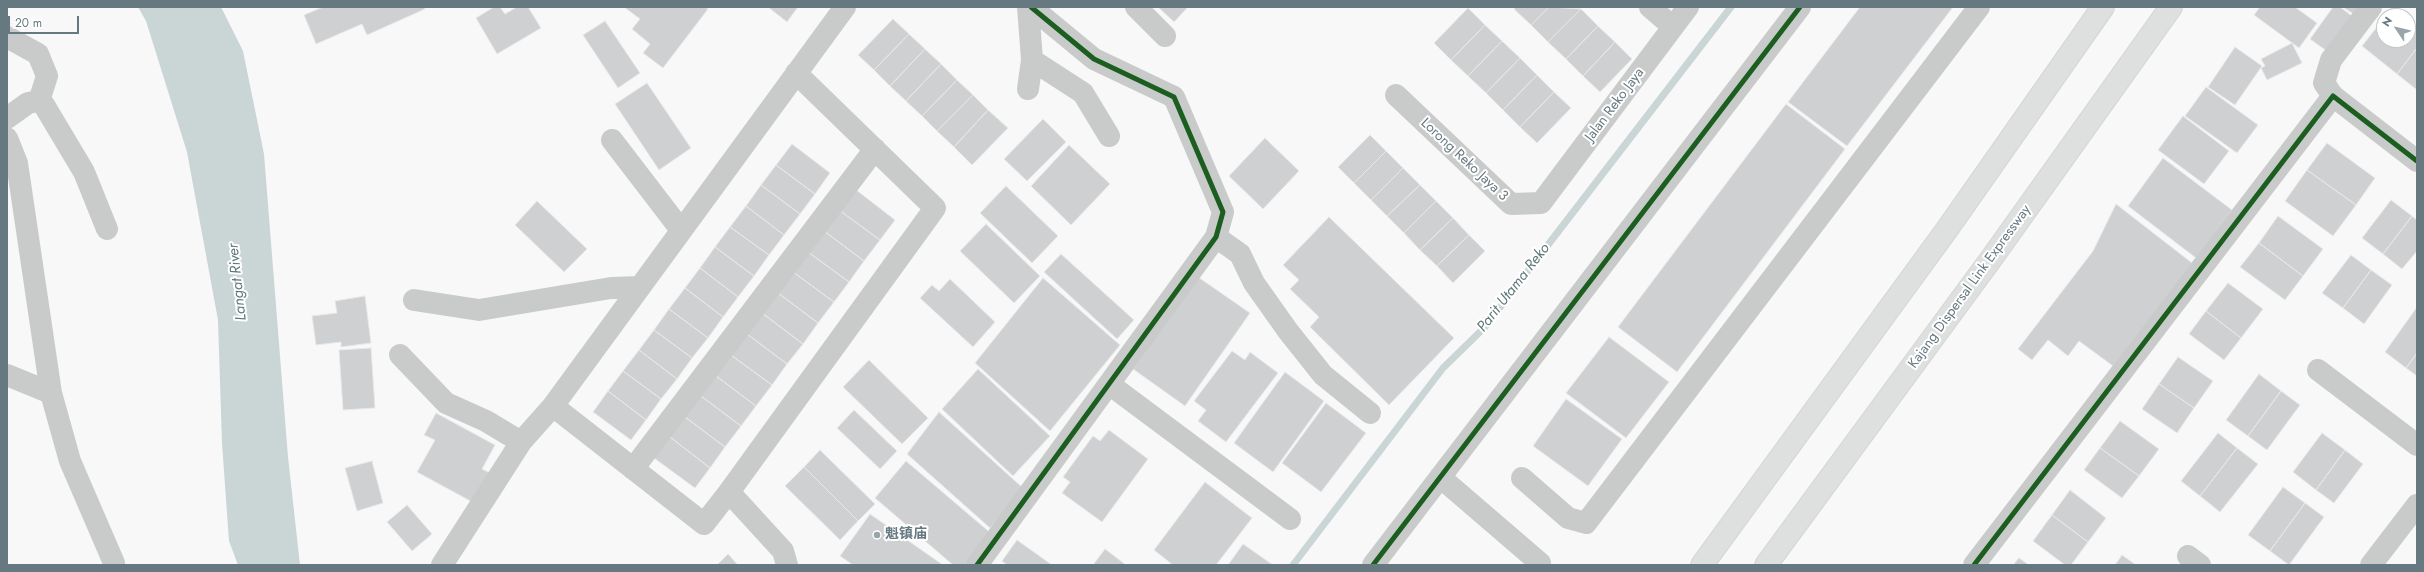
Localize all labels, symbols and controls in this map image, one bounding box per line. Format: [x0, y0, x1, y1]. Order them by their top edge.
scale bar [10, 8, 81, 34]
north arrow [2376, 8, 2416, 48]
text: 20 m [15, 14, 42, 32]
text: N [2378, 14, 2396, 30]
street label: Jalan Reko Jaya [1582, 65, 1648, 145]
street label: Lorong Reko Jaya 3 [1417, 115, 1511, 205]
street label: Kajang Dispersal Link Expressway [1905, 202, 2035, 372]
water label: Parit Utama Reko [1474, 240, 1554, 336]
water label: Langat River [225, 242, 251, 322]
place label: 魁镇庙 [885, 527, 927, 543]
marker: 魁镇庙 [872, 530, 882, 540]

